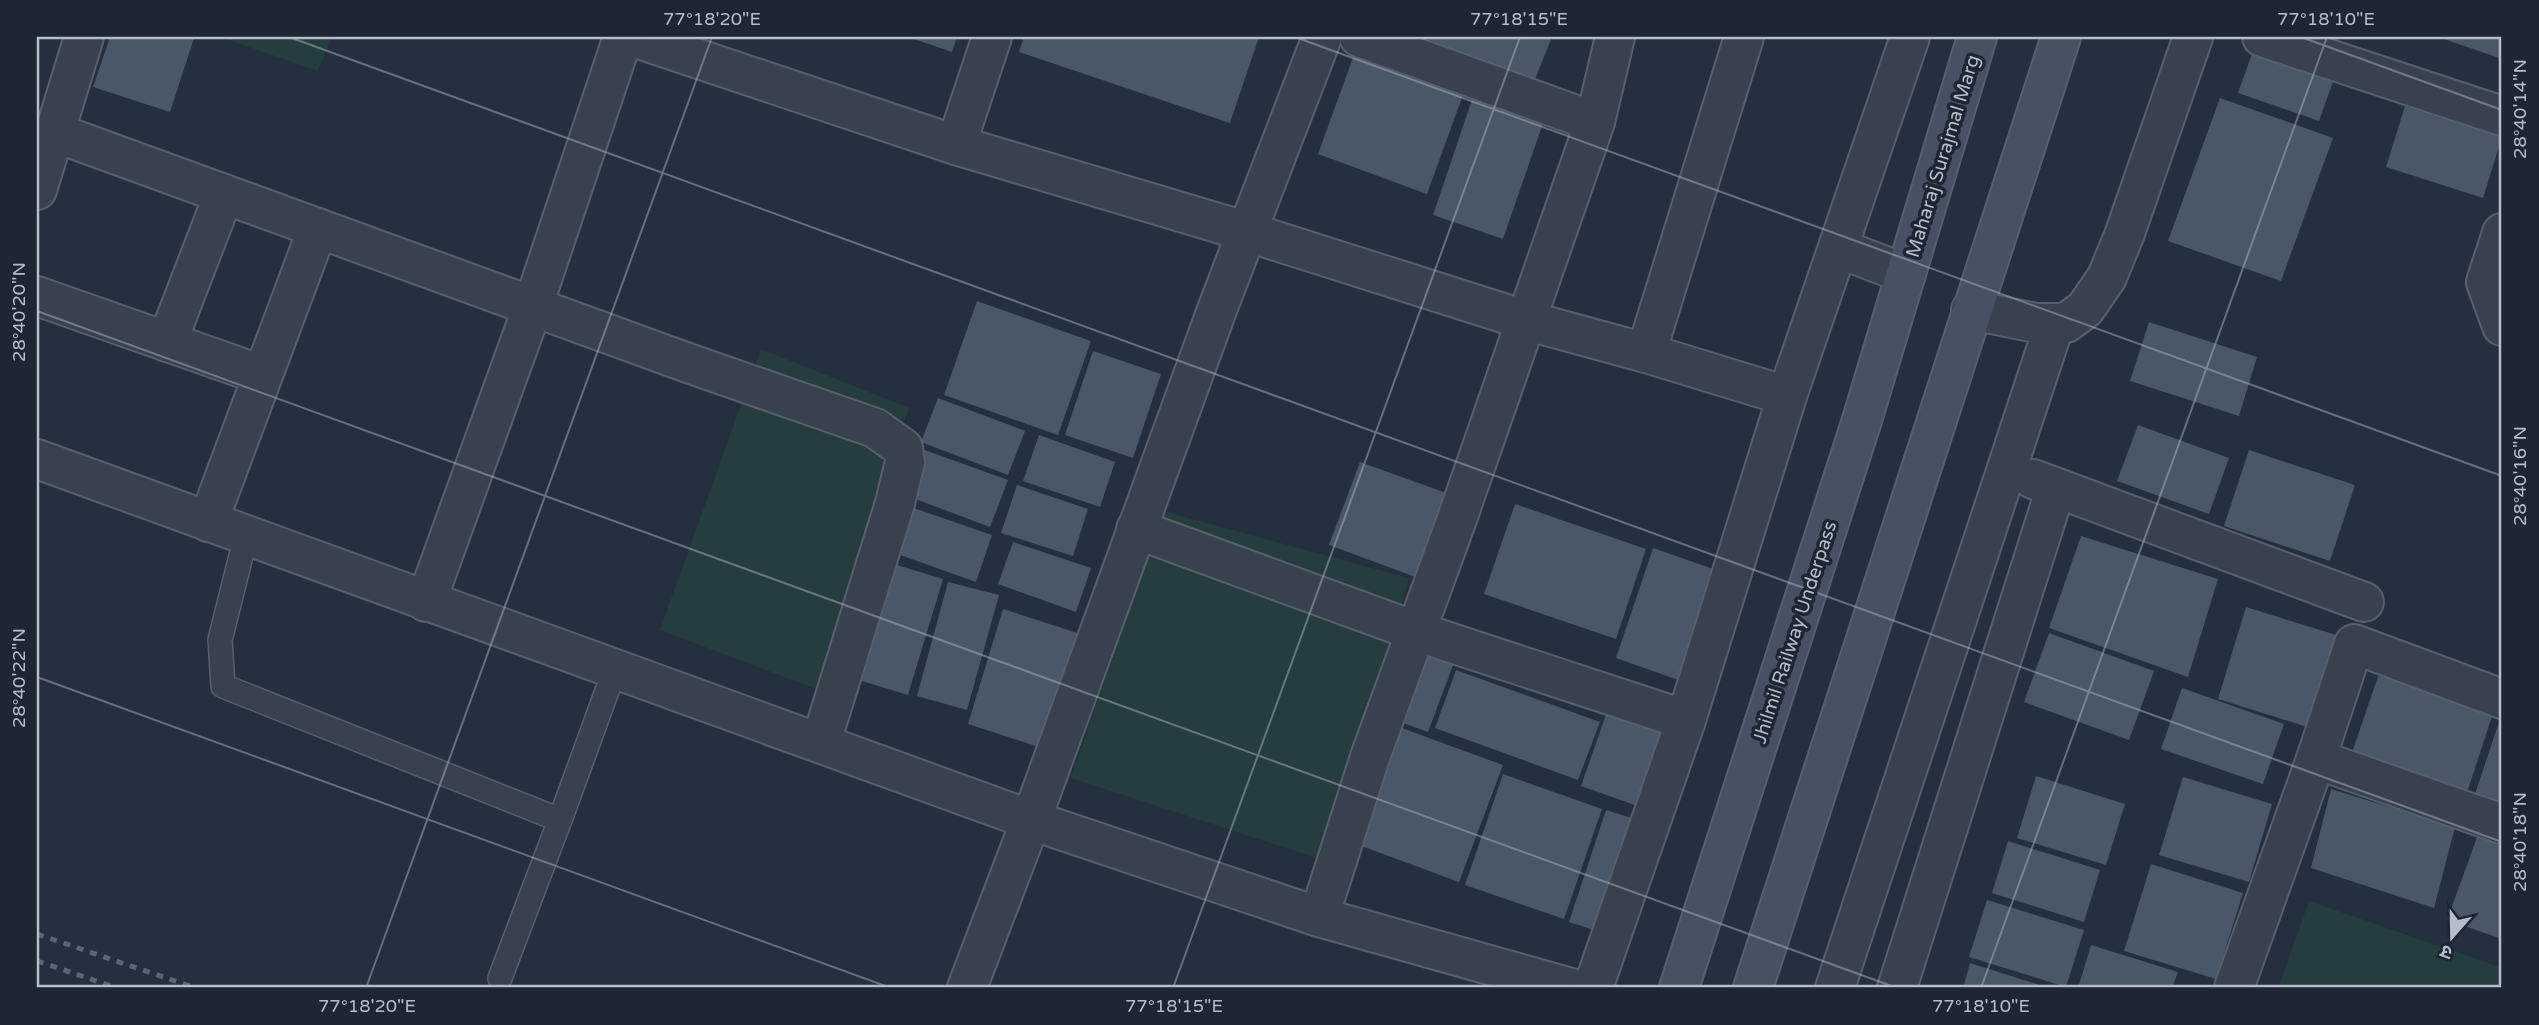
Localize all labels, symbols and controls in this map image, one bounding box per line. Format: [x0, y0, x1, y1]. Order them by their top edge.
text: 77°18'20"E [663, 8, 761, 30]
text: 77°18'15"E [1470, 8, 1568, 30]
text: 77°18'10"E [2277, 8, 2375, 30]
street label: Maharaj Surajmal Marg [1902, 52, 1984, 260]
text: 28°40'14"N [2509, 59, 2531, 159]
text: 28°40'20"N [8, 262, 30, 362]
text: 28°40'16"N [2509, 426, 2531, 526]
street label: Jhilmil Railway Underpass [1749, 518, 1841, 746]
text: 28°40'22"N [8, 628, 30, 728]
text: 28°40'18"N [2509, 792, 2531, 892]
north arrow [2416, 902, 2486, 972]
text: उ [2437, 939, 2456, 964]
text: 77°18'20"E [318, 995, 416, 1017]
text: 77°18'15"E [1125, 995, 1223, 1017]
text: 77°18'10"E [1932, 995, 2030, 1017]

